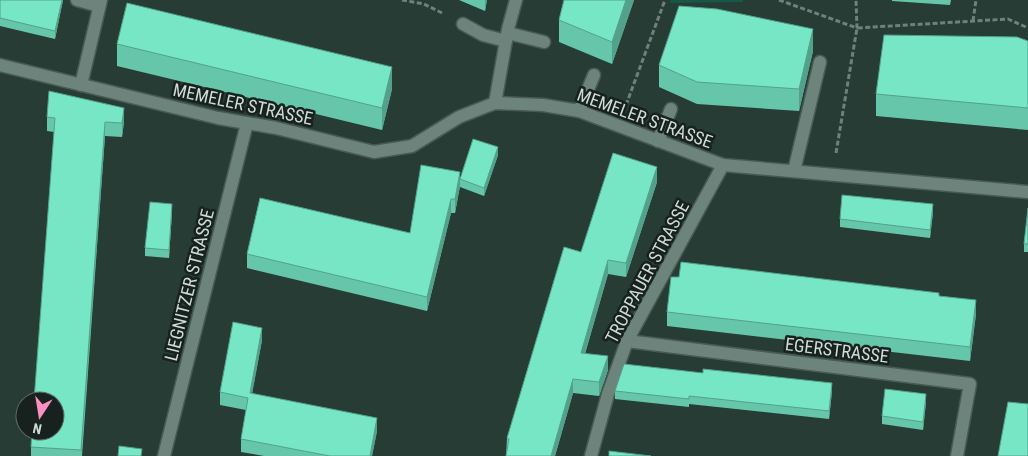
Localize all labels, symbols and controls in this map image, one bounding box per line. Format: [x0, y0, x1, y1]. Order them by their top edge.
street label: MEMELER STRASSE [171, 79, 315, 129]
street label: MEMELER STRASSE [574, 84, 716, 152]
street label: TROPPAUER STRASSE [601, 197, 693, 347]
street label: LIEGNITZER STRASSE [160, 207, 218, 363]
street label: EGERSTRASSE [784, 333, 890, 367]
north arrow [15, 391, 65, 441]
text: N [31, 420, 43, 437]

